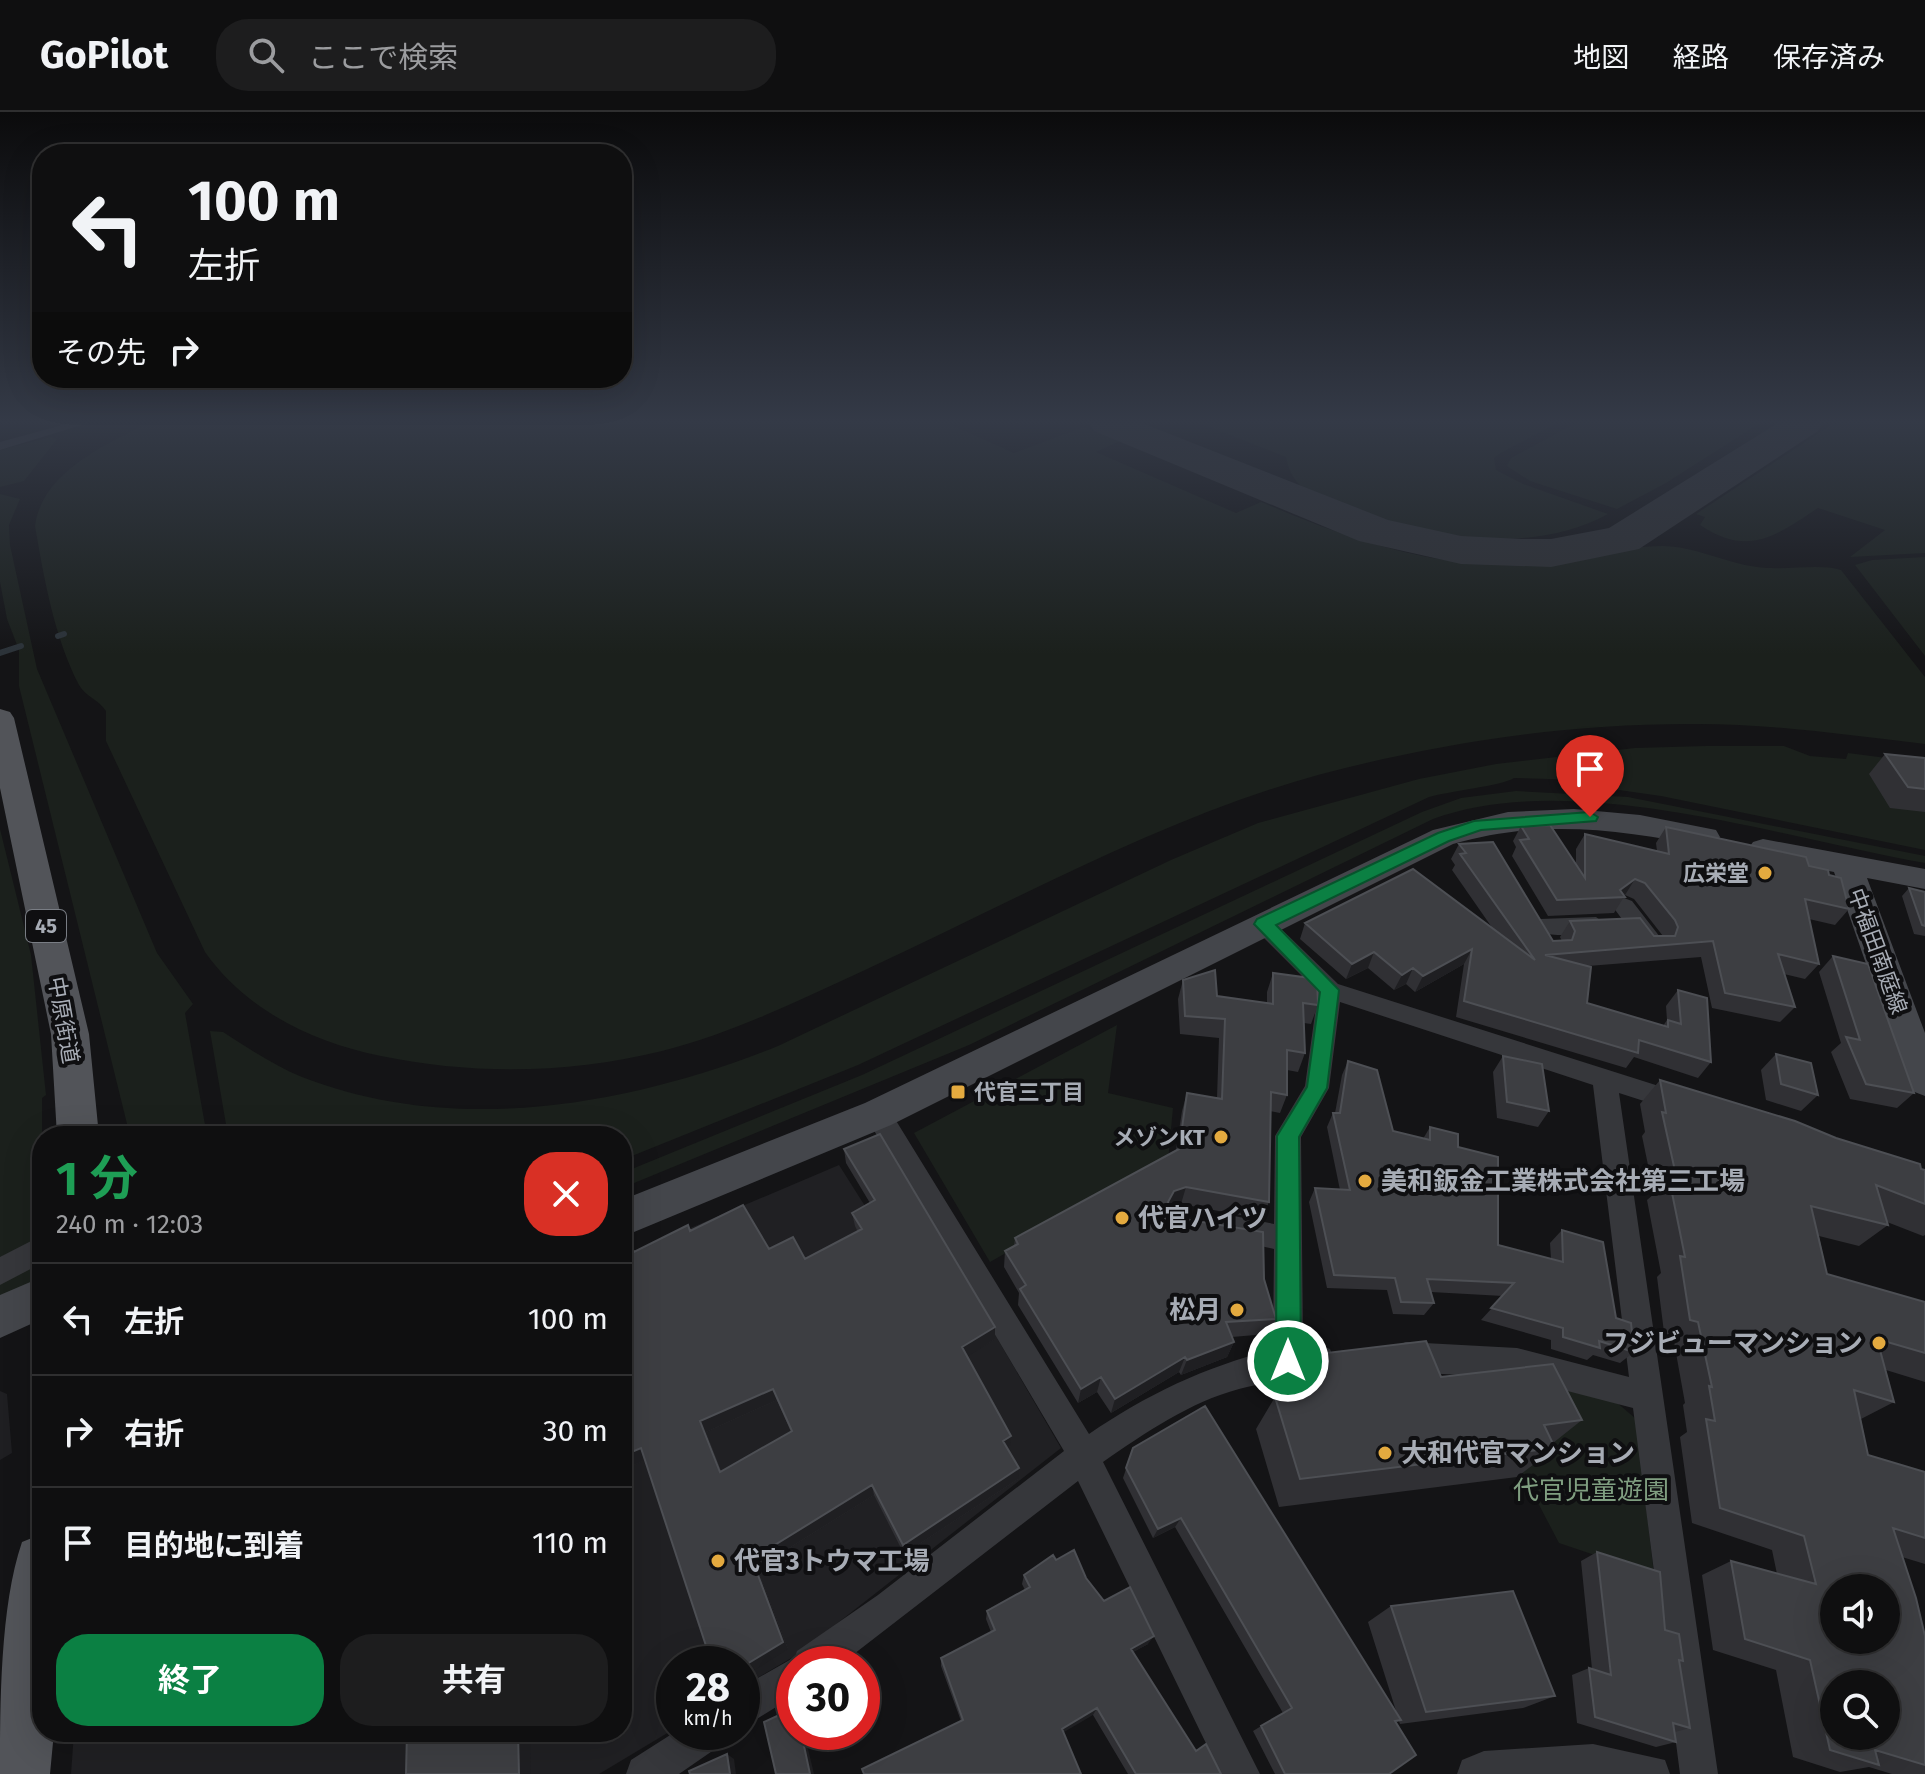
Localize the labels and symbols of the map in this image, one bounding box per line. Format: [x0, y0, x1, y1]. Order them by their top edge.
pin [1556, 735, 1624, 817]
place label: 広栄堂 [1683, 860, 1749, 887]
marker: 広栄堂 [1756, 864, 1774, 882]
street label: 中福田南庭線 [1842, 885, 1913, 1018]
road number: 45 [26, 910, 66, 942]
street label: 中原街道 [43, 974, 84, 1066]
place label: 代官三丁目 [974, 1079, 1084, 1106]
marker: 代官三丁目 [949, 1083, 967, 1101]
place label: メゾンKT [1113, 1124, 1205, 1151]
marker: メゾンKT [1212, 1128, 1230, 1146]
place label: 美和鈑金工業株式会社第三工場 [1381, 1166, 1745, 1197]
marker: 美和鈑金工業株式会社第三工場 [1356, 1172, 1374, 1190]
place label: 代官ハイツ [1138, 1203, 1267, 1234]
marker: 代官ハイツ [1113, 1209, 1131, 1227]
place label: 松月 [1169, 1295, 1221, 1326]
marker: 松月 [1228, 1301, 1246, 1319]
position arrow [1246, 1319, 1330, 1403]
place label: フジビューマンション [1603, 1328, 1863, 1359]
marker: フジビューマンション [1870, 1334, 1888, 1352]
place label: 大和代官マンション [1401, 1438, 1635, 1469]
marker: 大和代官マンション [1376, 1444, 1394, 1462]
park label: 代官児童遊園 [1513, 1475, 1669, 1506]
place label: 代官3トウマ工場 [734, 1546, 930, 1577]
marker: 代官3トウマ工場 [709, 1552, 727, 1570]
speed limit sign: 30 [776, 1646, 880, 1750]

